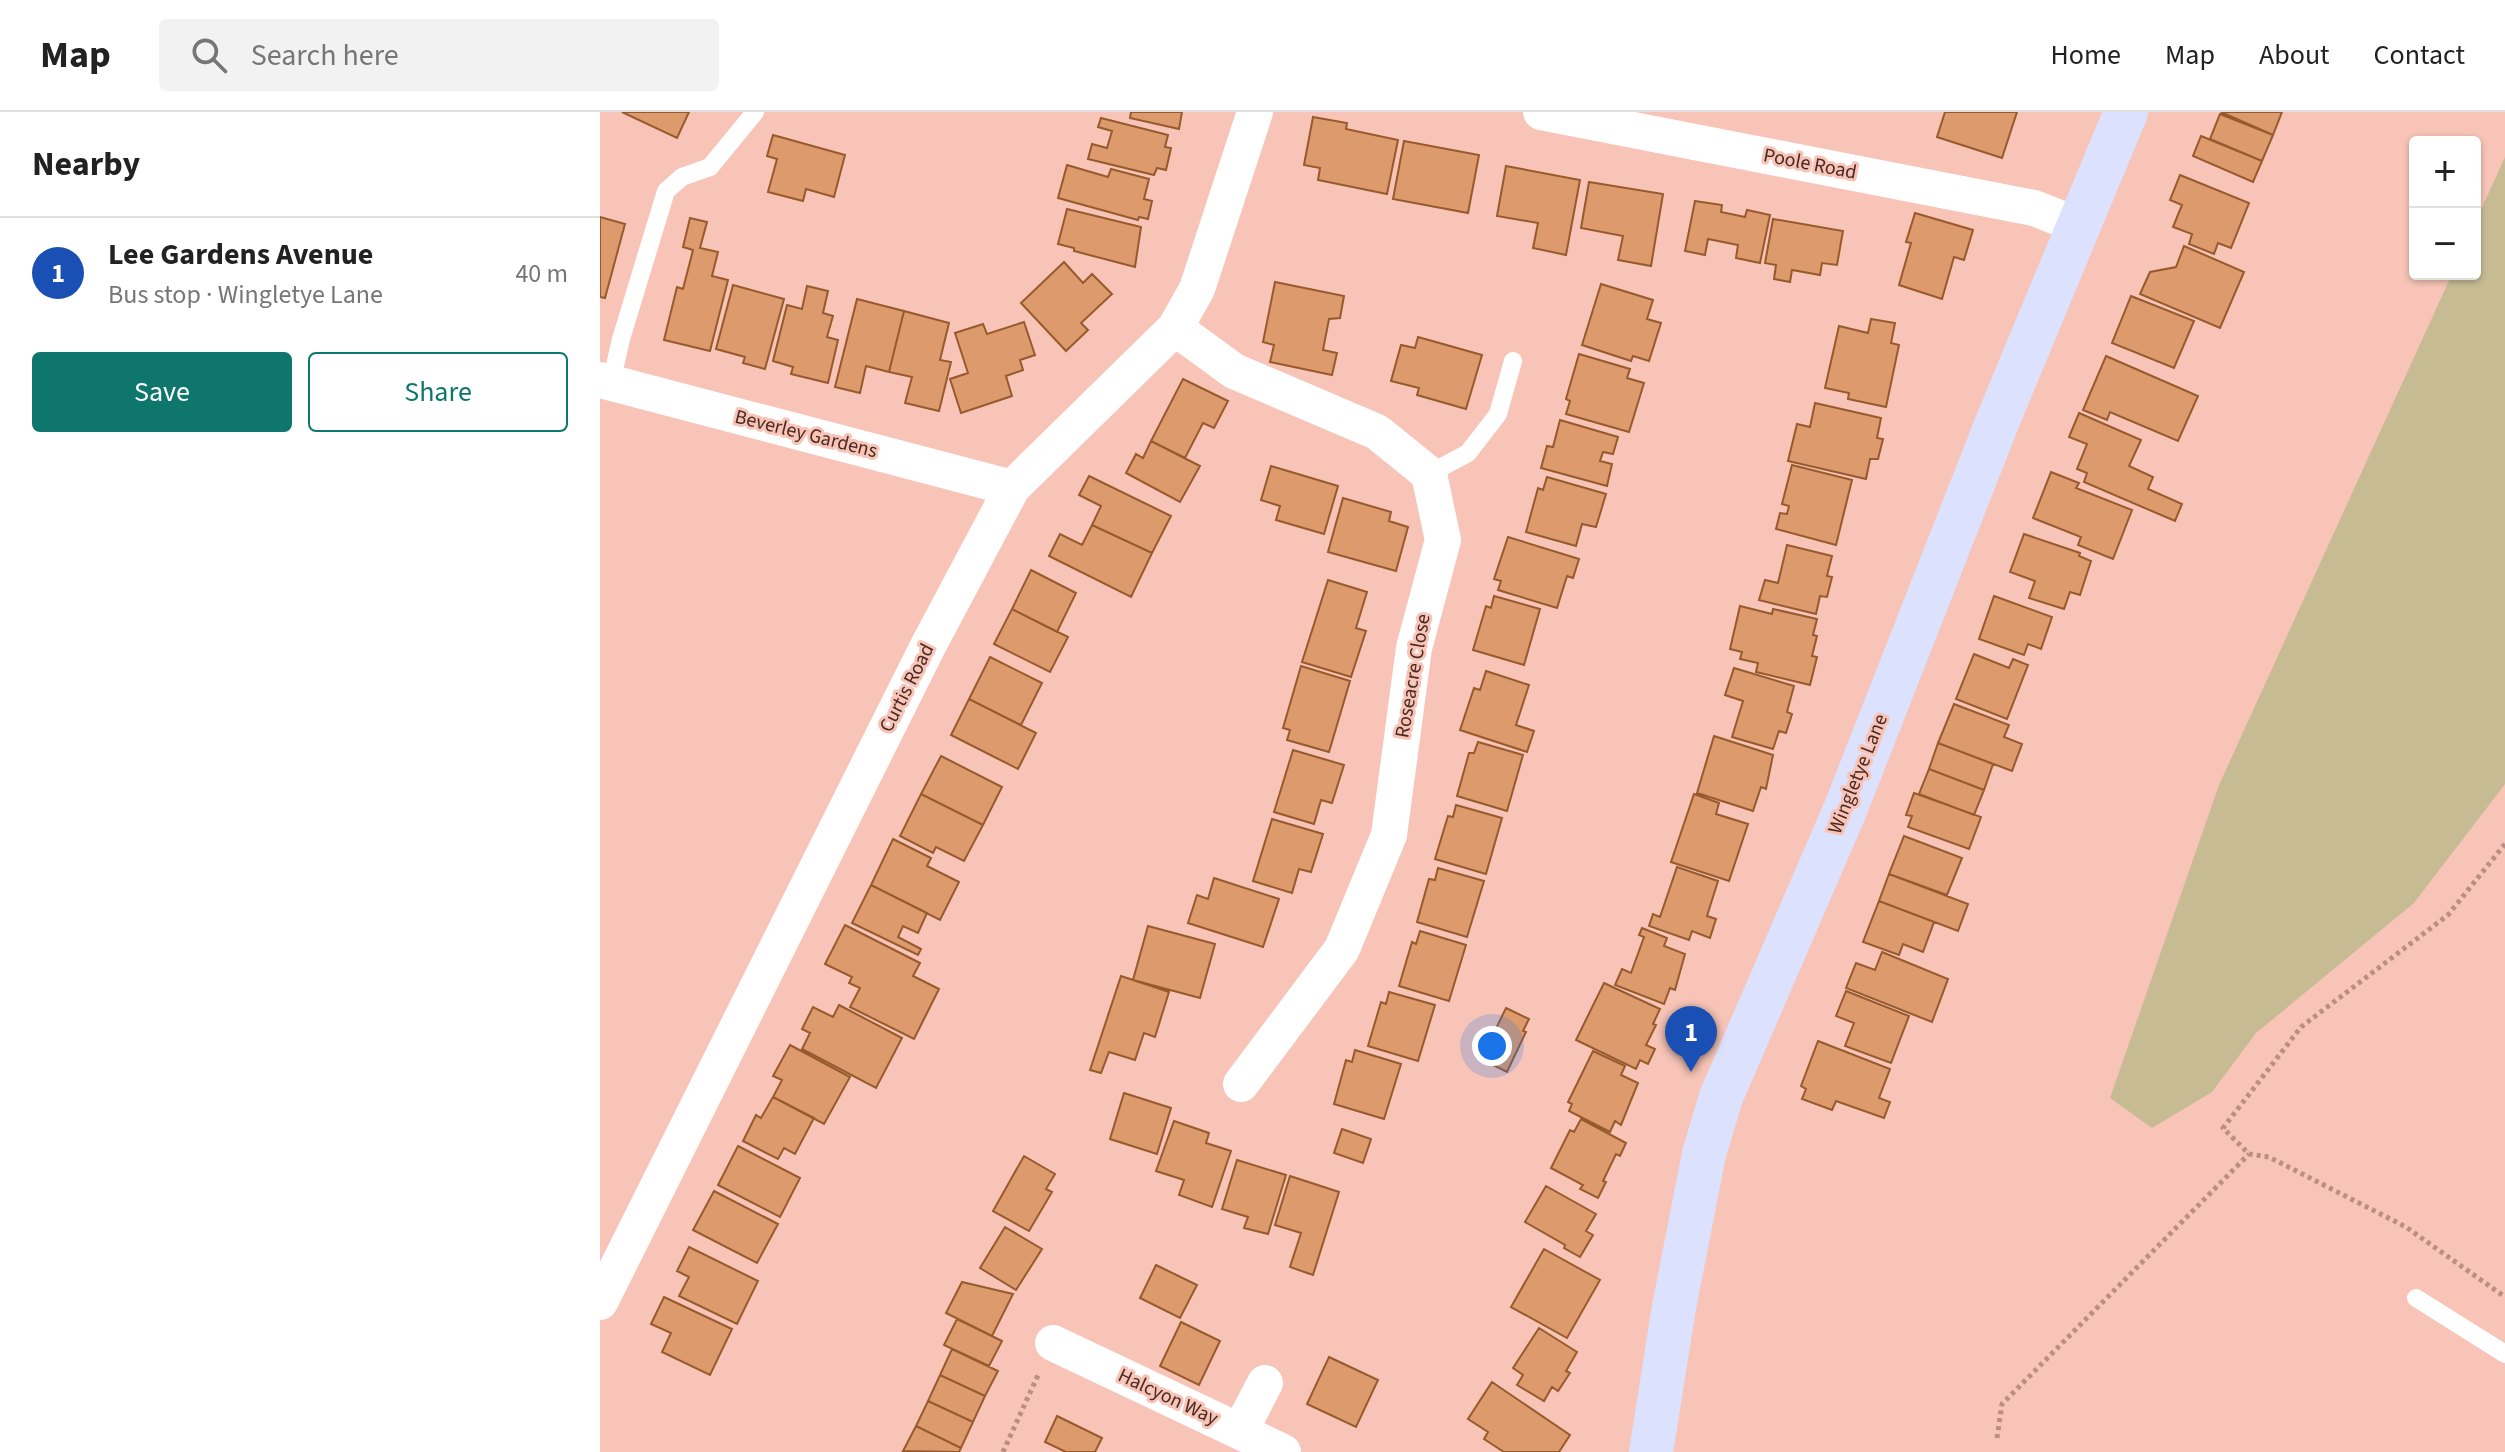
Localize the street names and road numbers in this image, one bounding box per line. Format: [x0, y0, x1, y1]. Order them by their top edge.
street label: Poole Road [1761, 141, 1859, 187]
street label: Beverley Gardens [732, 403, 880, 465]
street label: Roseacre Close [1388, 612, 1438, 740]
street label: Curtis Road [873, 639, 941, 737]
street label: Wingletye Lane [1821, 710, 1895, 838]
street label: Halcyon Way [1113, 1362, 1223, 1433]

